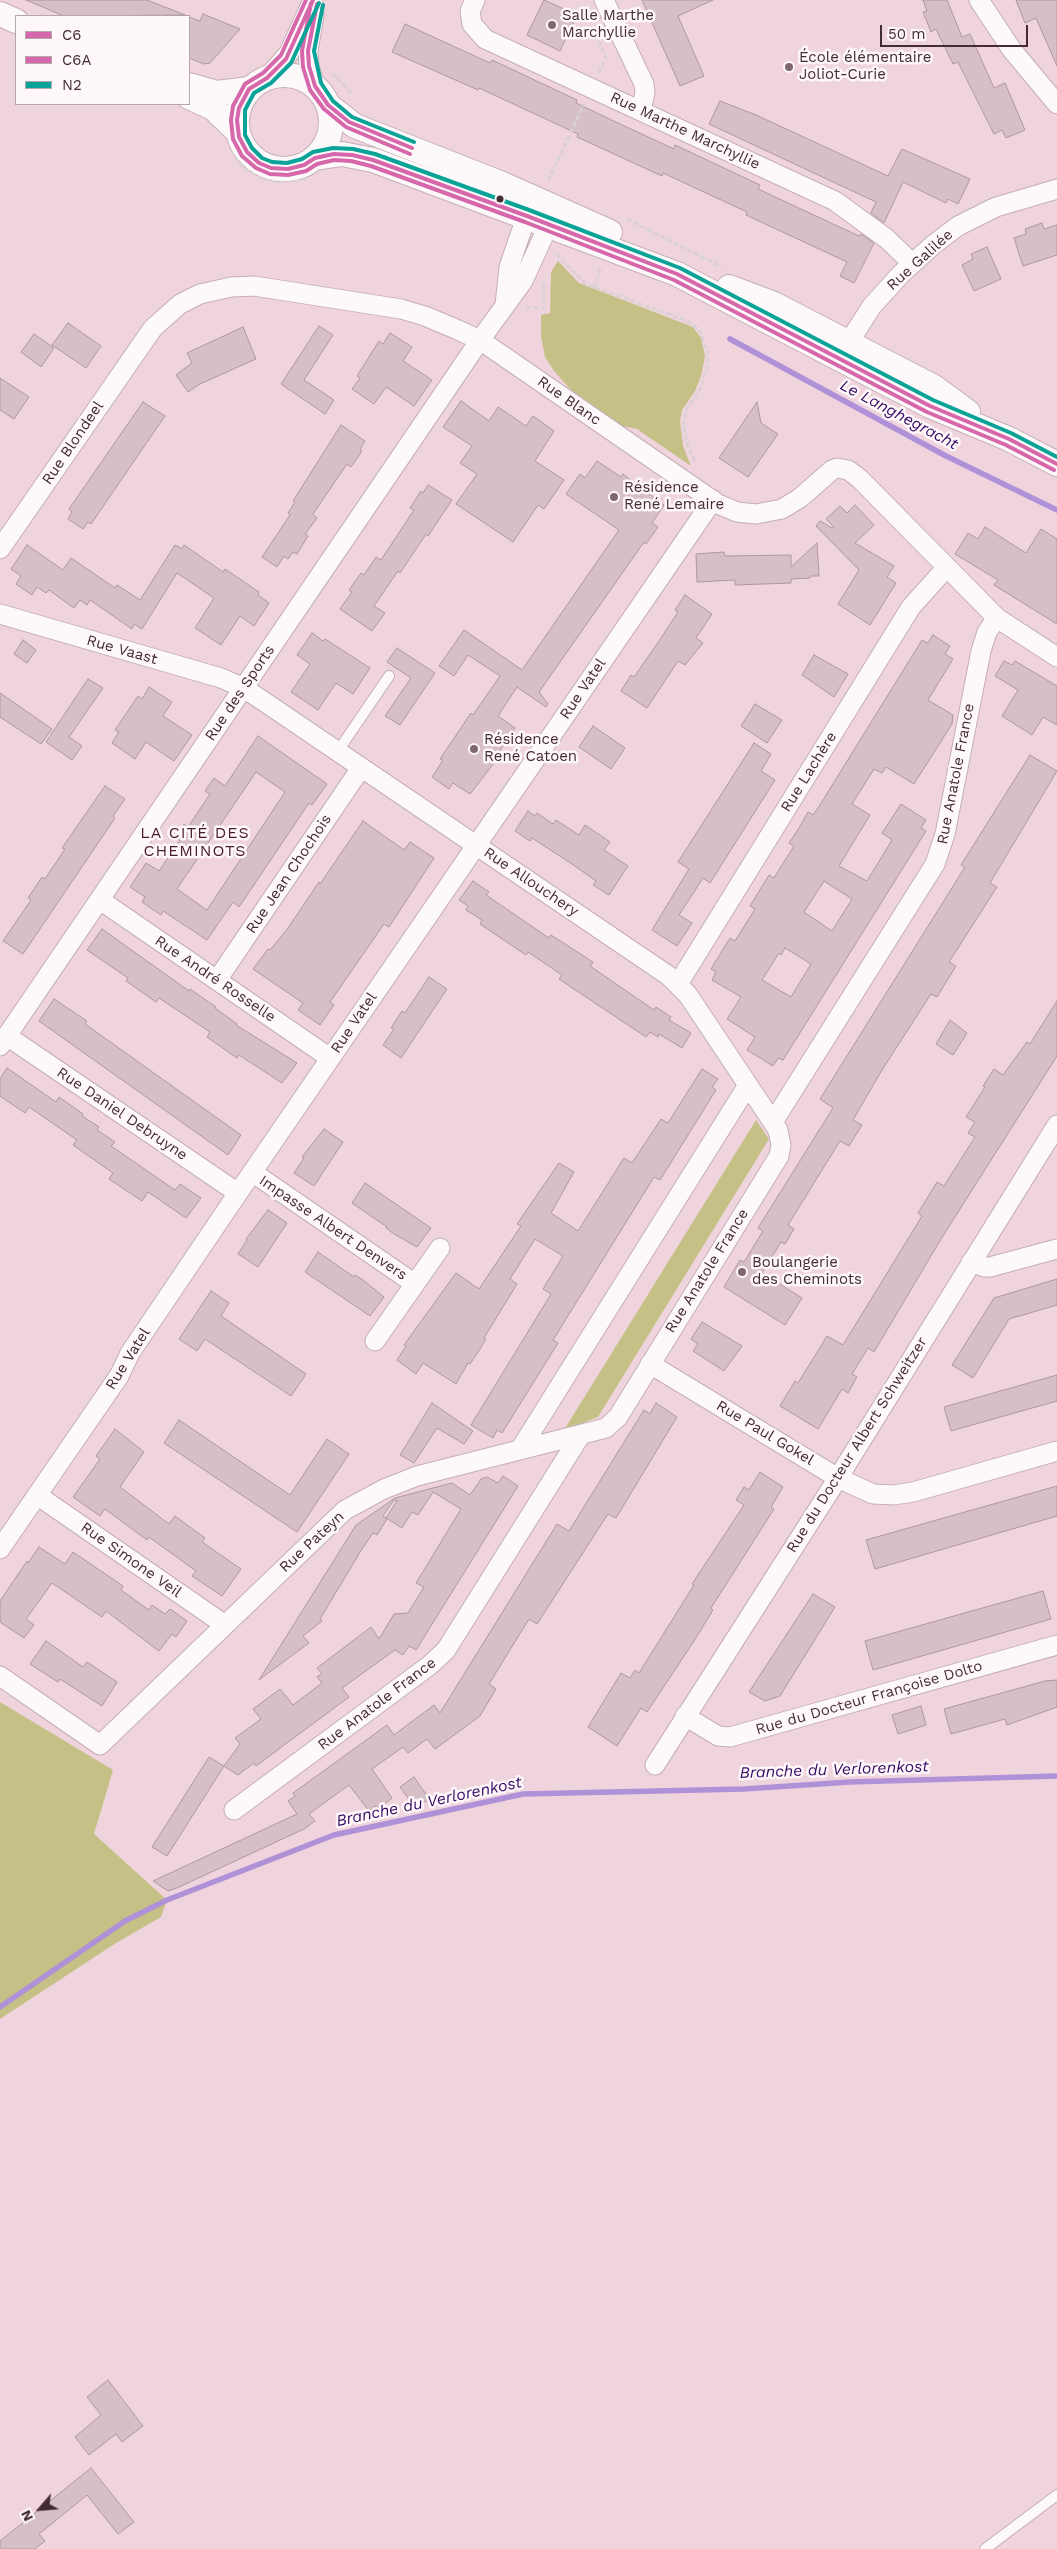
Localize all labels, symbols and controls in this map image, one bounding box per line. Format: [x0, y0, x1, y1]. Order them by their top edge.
place label: Salle Marthe Marchyllie [562, 7, 654, 42]
legend [15, 15, 190, 105]
scale bar [882, 15, 1030, 47]
marker: Salle Marthe Marchyllie [546, 19, 558, 31]
text: 50 m [888, 25, 925, 43]
text: C6 [62, 26, 81, 44]
place label: École élémentaire Joliot-Curie [799, 49, 931, 84]
text: C6A [62, 51, 91, 69]
marker: École élémentaire Joliot-Curie [783, 61, 795, 73]
text: N2 [62, 76, 82, 94]
street label: Rue Marthe Marchyllie [607, 88, 763, 174]
unlabelled marker [495, 194, 505, 204]
street label: Rue Galilée [883, 226, 957, 294]
street label: Rue Blanc [534, 373, 604, 429]
water label: Le Langhegracht [837, 376, 961, 454]
street label: Rue Blondeel [38, 398, 108, 488]
place label: Résidence René Lemaire [624, 479, 724, 514]
marker: Résidence René Lemaire [608, 491, 620, 503]
street label: Rue Vaast [85, 631, 159, 669]
street label: Rue des Sports [201, 642, 279, 744]
street label: Rue Vatel [556, 655, 610, 723]
street label: Rue Anatole France [934, 702, 978, 846]
street label: Rue Lachère [777, 729, 841, 815]
place label: Résidence René Catoen [484, 731, 577, 766]
marker: Résidence René Catoen [468, 743, 480, 755]
street label: Rue Jean Chochois [242, 811, 336, 937]
district label: LA CITÉ DES CHEMINOTS [139, 823, 251, 861]
street label: Rue Allouchery [480, 844, 582, 920]
street label: Rue André Rosselle [151, 932, 279, 1026]
street label: Rue Vatel [327, 989, 381, 1057]
street label: Rue Daniel Debruyne [53, 1064, 191, 1164]
street label: Impasse Albert Denvers [256, 1172, 410, 1284]
street label: Rue Anatole France [661, 1206, 753, 1336]
place label: Boulangerie des Cheminots [752, 1254, 862, 1289]
marker: Boulangerie des Cheminots [736, 1266, 748, 1278]
street label: Rue Vatel [102, 1325, 154, 1393]
street label: Rue du Docteur Albert Schweitzer [783, 1334, 931, 1556]
street label: Rue Paul Gokel [713, 1397, 817, 1469]
street label: Rue Pateyn [276, 1508, 348, 1576]
street label: Rue Simone Veil [77, 1519, 185, 1601]
street label: Rue Anatole France [314, 1654, 440, 1754]
street label: Rue du Docteur Françoise Dolto [754, 1657, 984, 1739]
water label: Branche du Verlorenkost [739, 1757, 929, 1783]
water label: Branche du Verlorenkost [334, 1773, 524, 1831]
north arrow [15, 2484, 65, 2534]
text: N [17, 2508, 36, 2524]

